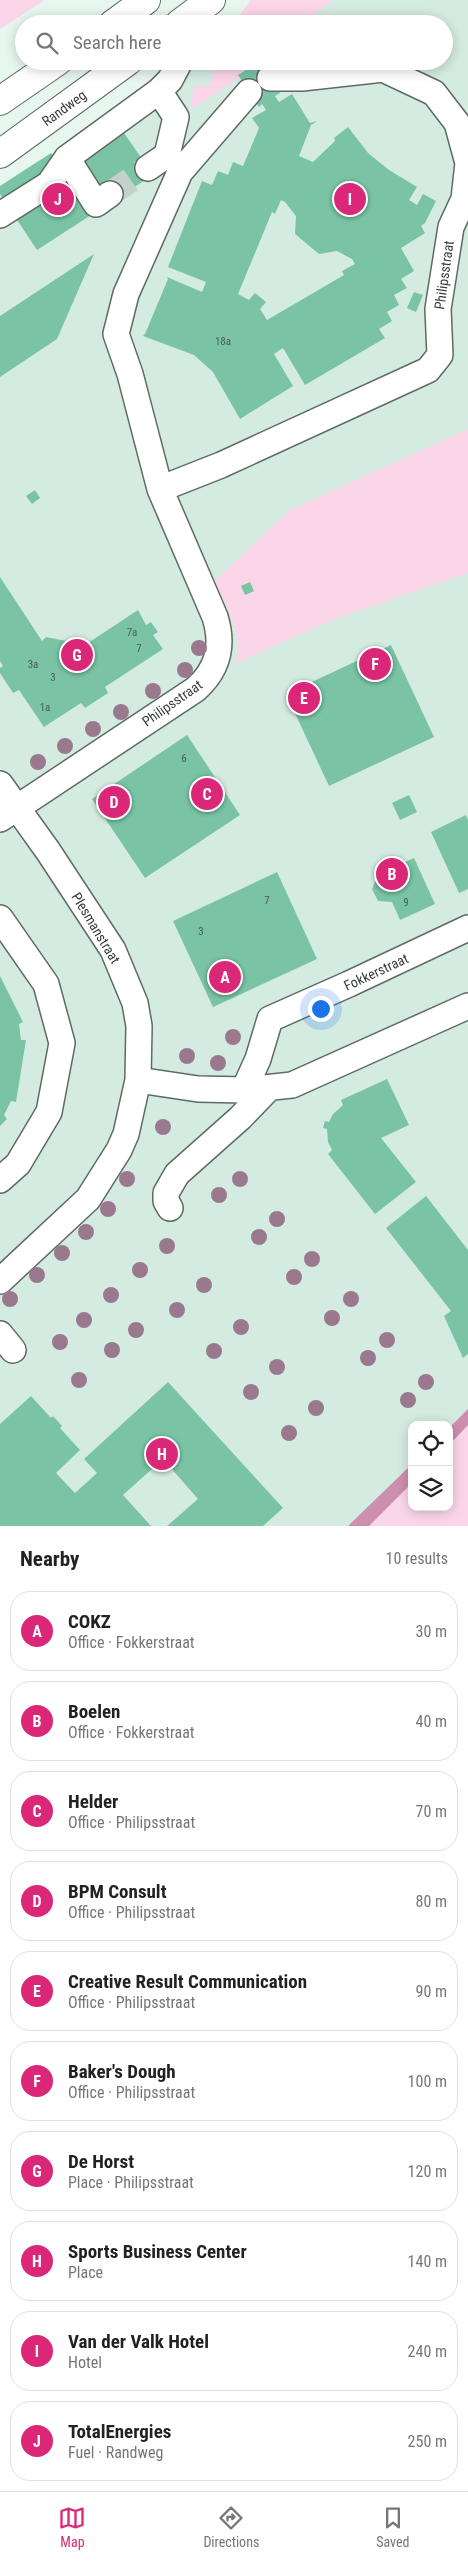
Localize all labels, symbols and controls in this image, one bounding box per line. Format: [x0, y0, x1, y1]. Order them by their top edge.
search box [15, 15, 453, 70]
icon: search [33, 29, 61, 57]
text: Search here [73, 31, 161, 54]
street label: Randweg [39, 87, 89, 129]
pin: J [42, 180, 74, 218]
pin: I [334, 180, 366, 218]
street label: Philipsstraat [431, 239, 457, 311]
house number: 18a [215, 335, 231, 348]
house number: 7a [127, 626, 137, 639]
pin: G [61, 636, 93, 674]
house number: 7 [136, 642, 142, 655]
pin: F [359, 645, 391, 683]
house number: 3a [28, 658, 38, 671]
house number: 3 [50, 671, 56, 684]
street label: Philipsstraat [139, 677, 205, 729]
pin: E [288, 679, 320, 717]
house number: 1a [40, 701, 50, 714]
house number: 6 [181, 752, 187, 765]
pin: C [191, 775, 223, 813]
pin: D [98, 783, 130, 821]
pin: B [376, 855, 408, 893]
street label: Plesmanstraat [69, 890, 123, 966]
house number: 7 [264, 894, 270, 907]
house number: 9 [403, 896, 409, 909]
house number: 3 [198, 925, 204, 938]
street label: Fokkerstraat [341, 950, 411, 994]
pin: A [209, 958, 241, 996]
your location [308, 996, 334, 1022]
map controls [408, 1421, 453, 1511]
button: locate [408, 1421, 453, 1466]
pin: H [146, 1435, 178, 1473]
button: layers [408, 1466, 453, 1511]
text: Nearby [20, 1547, 79, 1571]
text: 10 results [386, 1549, 448, 1568]
text: COKZ [68, 1610, 111, 1633]
text: A [32, 1622, 42, 1641]
text: 30 m [415, 1622, 447, 1641]
text: Office · Fokkerstraat [68, 1633, 195, 1652]
text: Boelen [68, 1700, 120, 1723]
text: B [33, 1712, 41, 1731]
text: 40 m [415, 1712, 447, 1731]
text: Office · Fokkerstraat [68, 1723, 195, 1742]
text: Helder [68, 1790, 118, 1813]
text: C [32, 1802, 42, 1821]
text: 70 m [415, 1802, 447, 1821]
text: Office · Philipsstraat [68, 1813, 195, 1832]
text: BPM Consult [68, 1880, 166, 1903]
text: D [32, 1892, 42, 1911]
text: 80 m [415, 1892, 447, 1911]
text: Office · Philipsstraat [68, 1903, 195, 1922]
text: Creative Result Communication [68, 1970, 307, 1993]
text: E [33, 1982, 41, 2001]
text: 90 m [415, 1982, 447, 2001]
text: Office · Philipsstraat [68, 1993, 195, 2012]
text: Baker's Dough [68, 2060, 176, 2083]
text: F [33, 2072, 41, 2091]
text: 100 m [408, 2072, 447, 2091]
text: Office · Philipsstraat [68, 2083, 195, 2102]
text: De Horst [68, 2150, 134, 2173]
text: G [32, 2162, 42, 2181]
text: 120 m [408, 2162, 447, 2181]
text: Place · Philipsstraat [68, 2173, 194, 2192]
text: Sports Business Center [68, 2240, 247, 2263]
text: H [32, 2252, 42, 2271]
text: 140 m [408, 2252, 447, 2271]
text: Place [68, 2263, 103, 2282]
text: Van der Valk Hotel [68, 2330, 209, 2353]
text: I [35, 2342, 39, 2361]
text: 240 m [408, 2342, 447, 2361]
text: Hotel [68, 2353, 102, 2372]
text: TotalEnergies [68, 2420, 171, 2443]
text: J [33, 2432, 41, 2451]
text: 250 m [408, 2432, 447, 2451]
text: Fuel · Randweg [68, 2443, 163, 2462]
tab: Map [58, 2504, 86, 2550]
tab: Directions [203, 2504, 259, 2550]
tab: Saved [376, 2504, 410, 2550]

